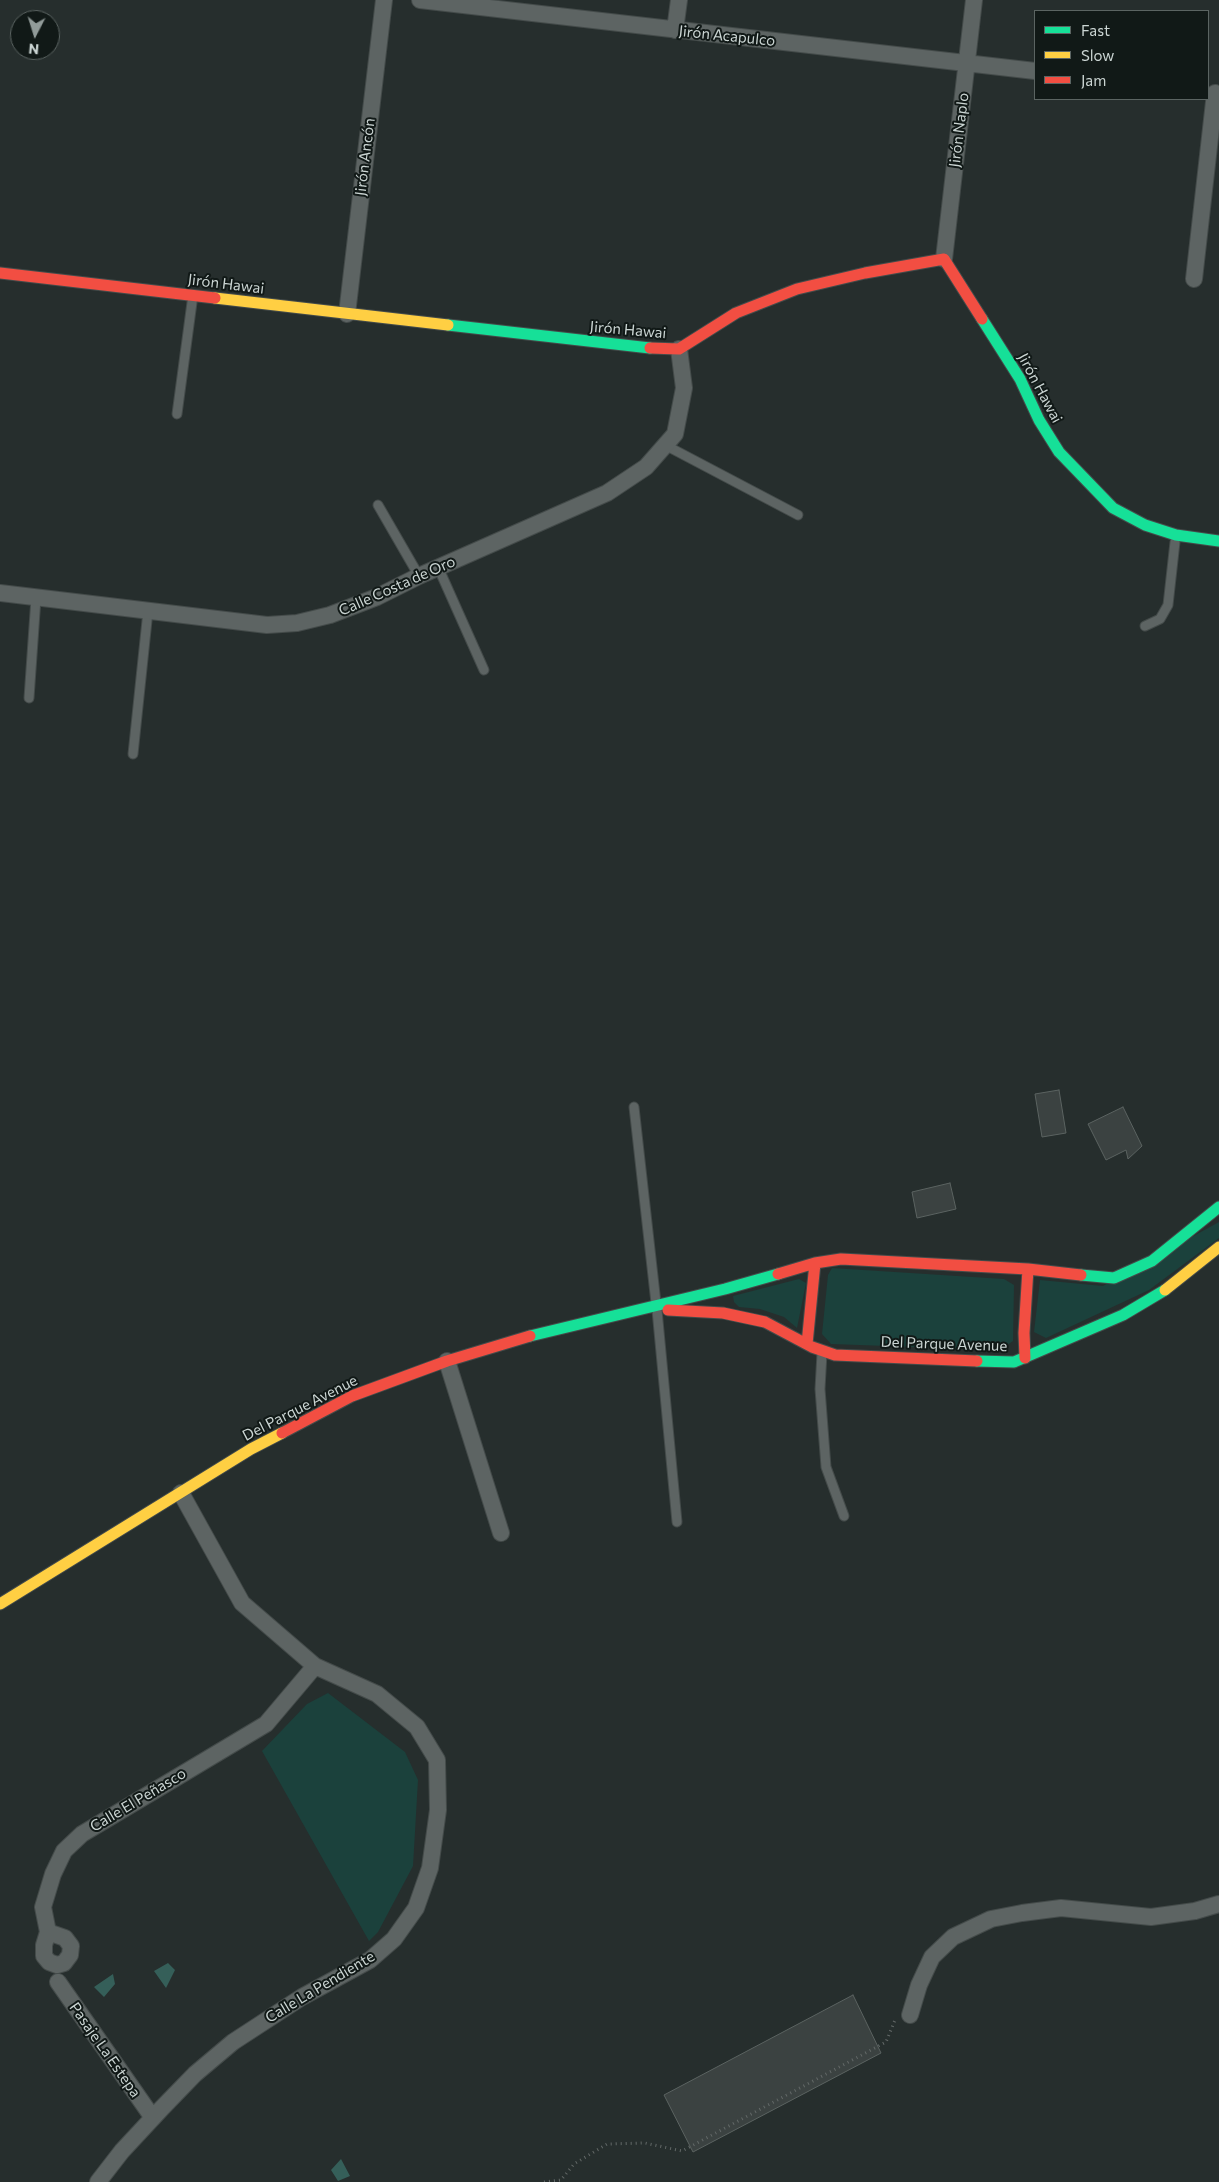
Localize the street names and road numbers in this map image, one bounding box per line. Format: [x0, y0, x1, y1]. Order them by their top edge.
street label: Jirón Acapulco [678, 22, 776, 50]
street label: Jirón Naplo [945, 92, 973, 168]
street label: Jirón Ancón [351, 117, 379, 197]
street label: Jirón Hawai [187, 270, 265, 298]
street label: Jirón Hawai [589, 318, 667, 342]
street label: Jirón Hawai [1014, 350, 1066, 426]
street label: Calle Costa de Oro [336, 552, 458, 620]
street label: Del Parque Avenue [880, 1333, 1008, 1355]
street label: Del Parque Avenue [240, 1371, 360, 1445]
street label: Calle El Peñasco [87, 1764, 189, 1836]
street label: Calle La Pendiente [262, 1947, 378, 2027]
street label: Pasaje La Estepa [65, 1999, 145, 2101]

